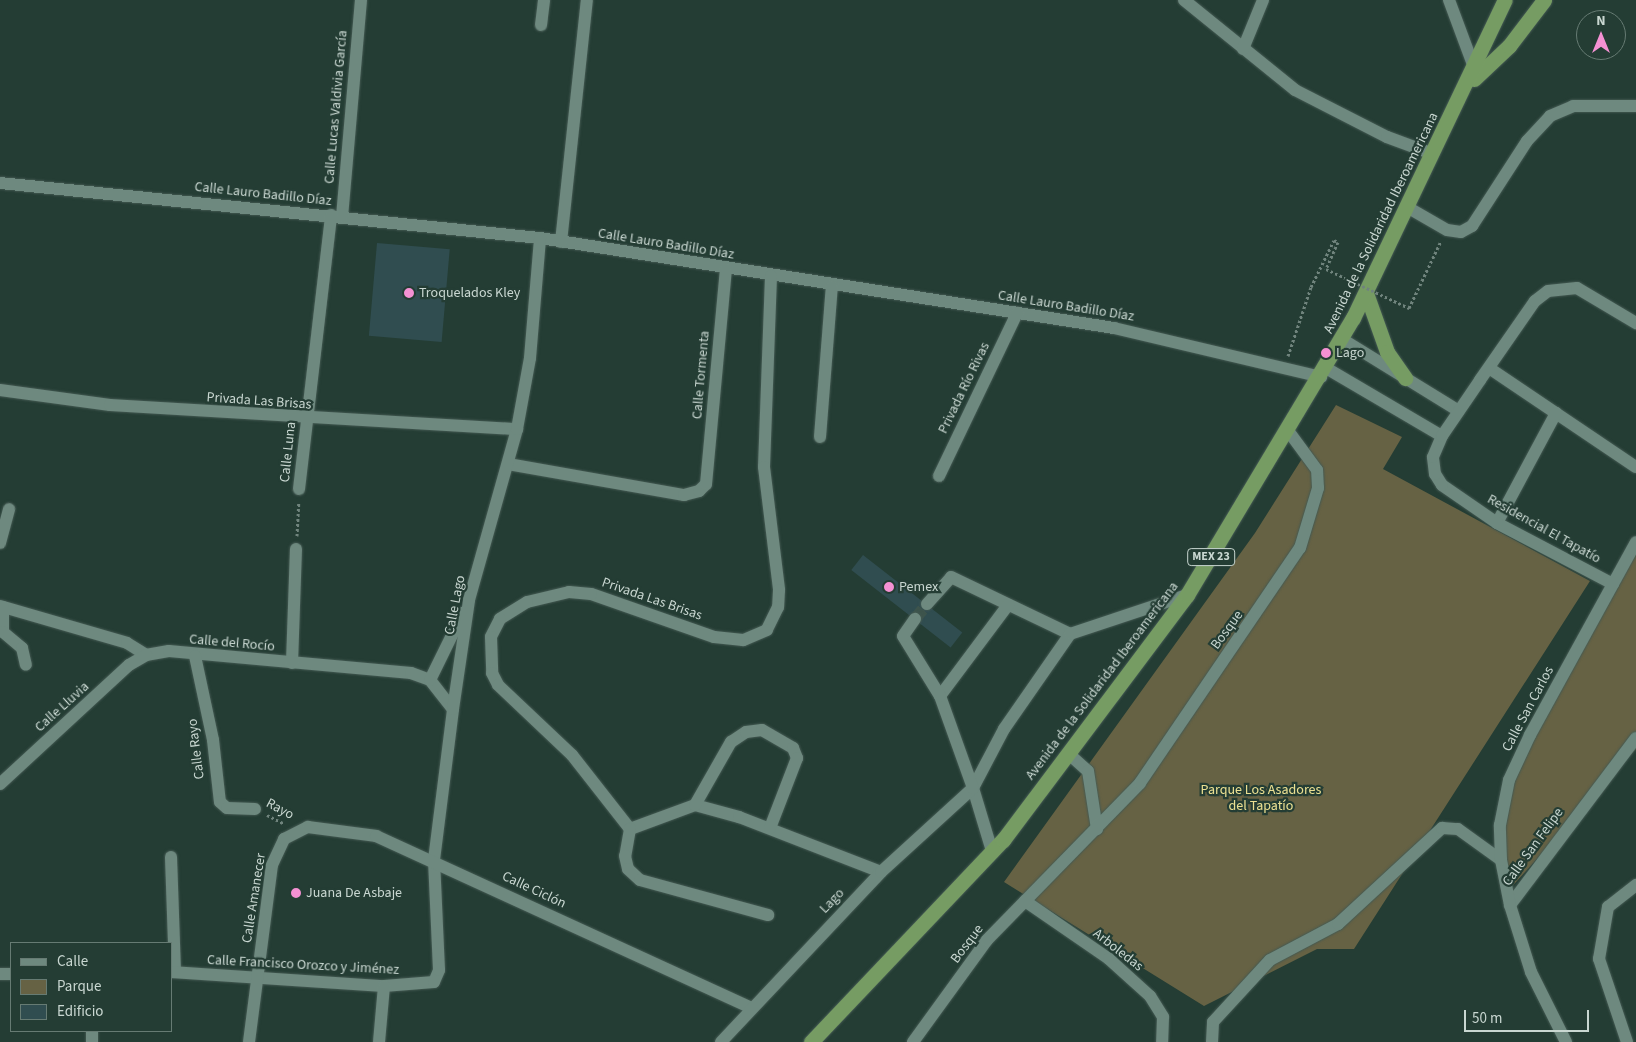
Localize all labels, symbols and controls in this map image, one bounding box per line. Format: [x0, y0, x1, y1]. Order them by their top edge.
north arrow [1576, 10, 1626, 60]
text: N [1596, 11, 1606, 31]
street label: Calle Lucas Valdivia García [321, 30, 351, 184]
street label: Avenida de la Solidaridad Iberoamericana [1320, 110, 1442, 336]
street label: Calle Lauro Badillo Díaz [194, 178, 332, 210]
street label: Calle Lauro Badillo Díaz [597, 225, 735, 263]
place label: Troquelados Kley [419, 285, 520, 301]
marker: Troquelados Kley [403, 287, 415, 299]
street label: Calle Lauro Badillo Díaz [997, 287, 1135, 325]
street label: Calle Tormenta [689, 330, 713, 420]
street label: Privada Río Rivas [935, 340, 993, 436]
place label: Lago [1336, 345, 1364, 361]
marker: Lago [1320, 347, 1332, 359]
street label: Privada Las Brisas [206, 389, 312, 413]
street label: Calle Luna [276, 421, 300, 483]
street label: Residencial El Tapatío [1484, 491, 1604, 567]
road number: MEX 23 [1186, 548, 1236, 566]
street label: Calle Lago [441, 574, 469, 636]
street label: Privada Las Brisas [600, 574, 704, 624]
place label: Pemex [899, 579, 938, 595]
street label: Avenida de la Solidaridad Iberoamericana [1022, 579, 1182, 783]
marker: Pemex [883, 581, 895, 593]
street label: Bosque [1207, 607, 1247, 653]
street label: Calle del Rocío [189, 631, 275, 655]
street label: Calle San Carlos [1499, 664, 1557, 754]
street label: Calle Lluvia [31, 678, 93, 736]
street label: Calle Rayo [184, 718, 208, 780]
park label: Parque Los Asadores del Tapatío [1201, 782, 1321, 814]
street label: Rayo [263, 795, 297, 823]
street label: Calle San Felipe [1499, 805, 1567, 889]
street label: Calle Amanecer [239, 852, 269, 944]
street label: Calle Ciclón [499, 868, 569, 912]
place label: Juana De Asbaje [306, 885, 402, 901]
street label: Lago [816, 885, 848, 917]
marker: Juana De Asbaje [290, 887, 302, 899]
street label: Bosque [947, 921, 987, 967]
street label: Arboledas [1090, 925, 1146, 975]
legend [10, 942, 172, 1032]
text: Calle [57, 951, 88, 972]
street label: Calle Francisco Orozco y Jiménez [207, 952, 399, 978]
text: Parque [57, 976, 101, 997]
scale bar [1466, 1000, 1591, 1032]
text: Edificio [57, 1001, 104, 1022]
text: 50 m [1472, 1008, 1502, 1029]

